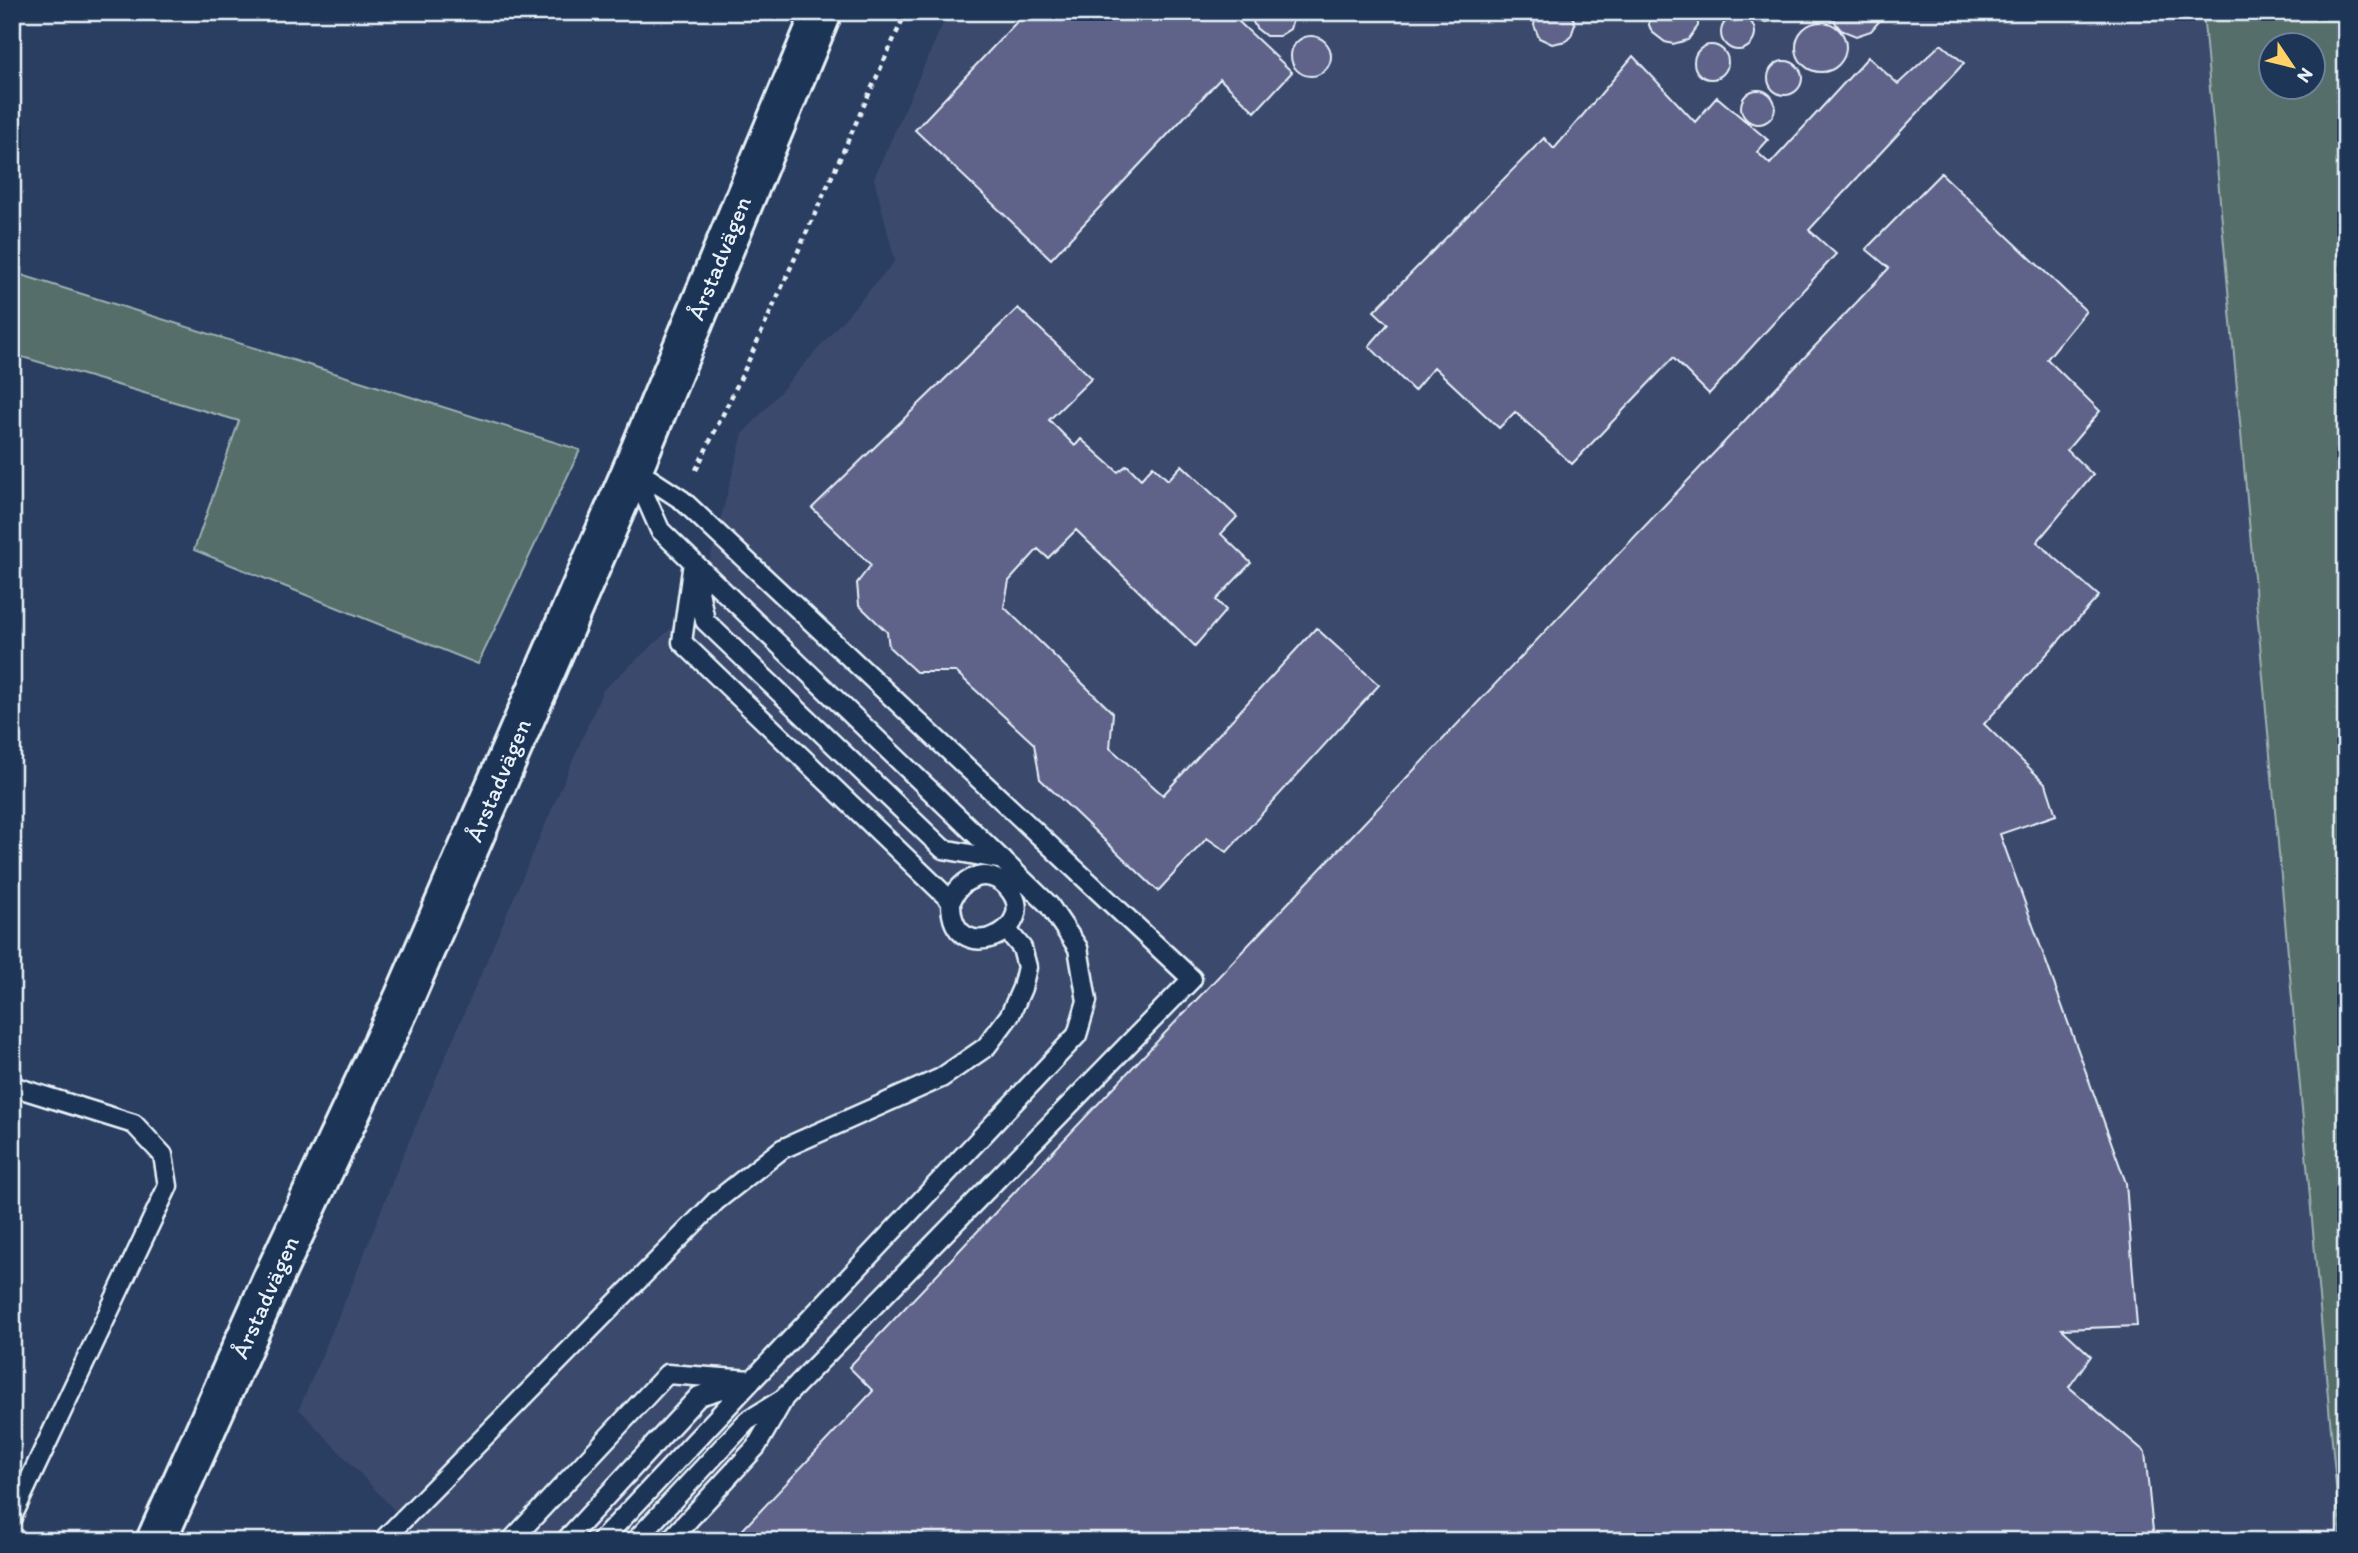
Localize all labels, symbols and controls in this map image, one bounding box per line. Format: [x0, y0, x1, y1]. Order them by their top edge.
north arrow [2256, 32, 2326, 102]
text: N [2292, 64, 2319, 87]
street label: Årstadvägen [681, 191, 757, 324]
street label: Årstadvägen [459, 714, 537, 846]
street label: Årstadvägen [225, 1231, 305, 1363]

